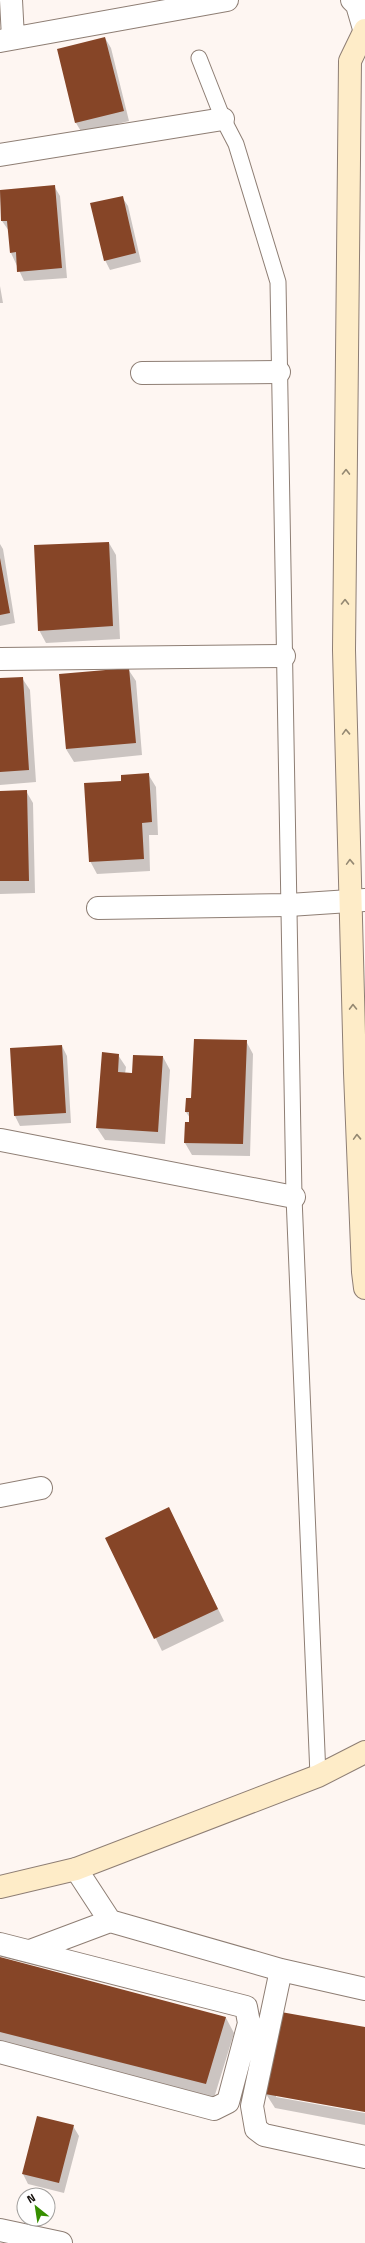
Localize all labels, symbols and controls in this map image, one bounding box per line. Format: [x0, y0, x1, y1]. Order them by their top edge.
one-way arrow [342, 469, 350, 475]
one-way arrow [341, 599, 349, 605]
one-way arrow [342, 729, 350, 735]
one-way arrow [346, 859, 354, 865]
one-way arrow [349, 1004, 358, 1010]
one-way arrow [353, 1134, 362, 1140]
north arrow [16, 2187, 56, 2227]
text: N [24, 2190, 38, 2207]

